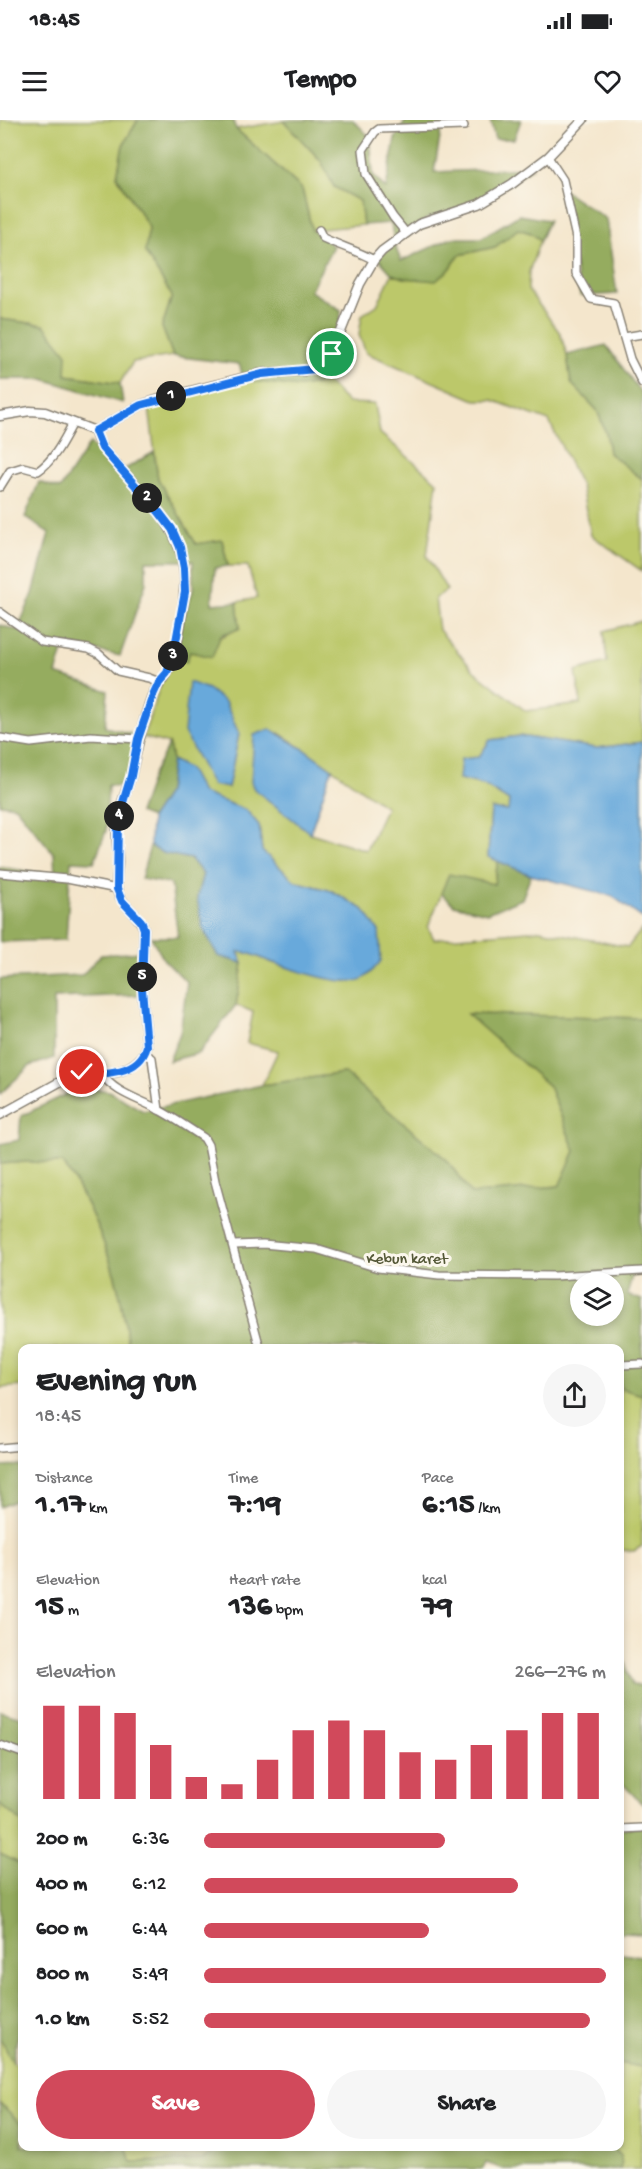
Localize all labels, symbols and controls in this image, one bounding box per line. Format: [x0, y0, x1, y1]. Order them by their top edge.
text: 18:45 [30, 8, 80, 34]
icon: menu [18, 65, 51, 98]
text: Tempo [286, 65, 356, 97]
icon: heart [591, 65, 624, 98]
pin [306, 328, 357, 379]
icon: arrive [315, 337, 348, 370]
pin: 1 [156, 381, 186, 411]
text: 1 [168, 386, 174, 405]
pin: 2 [132, 483, 162, 513]
text: 2 [143, 488, 151, 507]
pin: 3 [158, 641, 188, 671]
text: 3 [169, 646, 177, 665]
pin: 4 [104, 801, 134, 831]
text: 4 [115, 806, 123, 825]
pin: 5 [127, 962, 157, 992]
text: 5 [138, 967, 146, 986]
pin [56, 1046, 107, 1097]
icon: check [65, 1055, 98, 1088]
park label: Kebun karet [367, 1251, 449, 1270]
map controls [570, 1272, 624, 1326]
button: layers [570, 1272, 624, 1326]
text: Evening run [36, 1364, 196, 1402]
button: share [543, 1364, 606, 1427]
text: 18:45 [36, 1406, 81, 1429]
text: Distance [36, 1470, 93, 1489]
text: Time [229, 1470, 258, 1489]
text: Pace [422, 1470, 453, 1489]
text: 1.17 [36, 1489, 85, 1524]
text: 7:19 [229, 1489, 281, 1524]
text: 6:15 [422, 1489, 475, 1524]
text: km [85, 1500, 108, 1519]
text: /km [475, 1500, 501, 1519]
text: Elevation [36, 1572, 100, 1591]
text: Heart rate [229, 1572, 301, 1591]
text: kcal [422, 1572, 447, 1591]
text: 15 [36, 1591, 64, 1626]
text: 136 [229, 1591, 272, 1626]
text: 79 [422, 1591, 453, 1626]
text: m [64, 1602, 79, 1621]
text: bpm [272, 1602, 303, 1621]
text: Elevation [36, 1662, 116, 1685]
text: 266–276 m [514, 1662, 606, 1685]
text: 200 m [36, 1829, 87, 1852]
text: 6:36 [132, 1829, 169, 1852]
text: 400 m [36, 1874, 87, 1897]
text: 6:12 [132, 1874, 166, 1897]
text: 600 m [36, 1919, 88, 1942]
text: 6:44 [132, 1919, 167, 1942]
text: 800 m [36, 1964, 89, 1987]
text: 5:49 [132, 1964, 168, 1987]
text: 1.0 km [36, 2009, 90, 2032]
text: 5:52 [132, 2009, 169, 2032]
button: Save [36, 2070, 315, 2139]
button: Share [327, 2070, 606, 2139]

